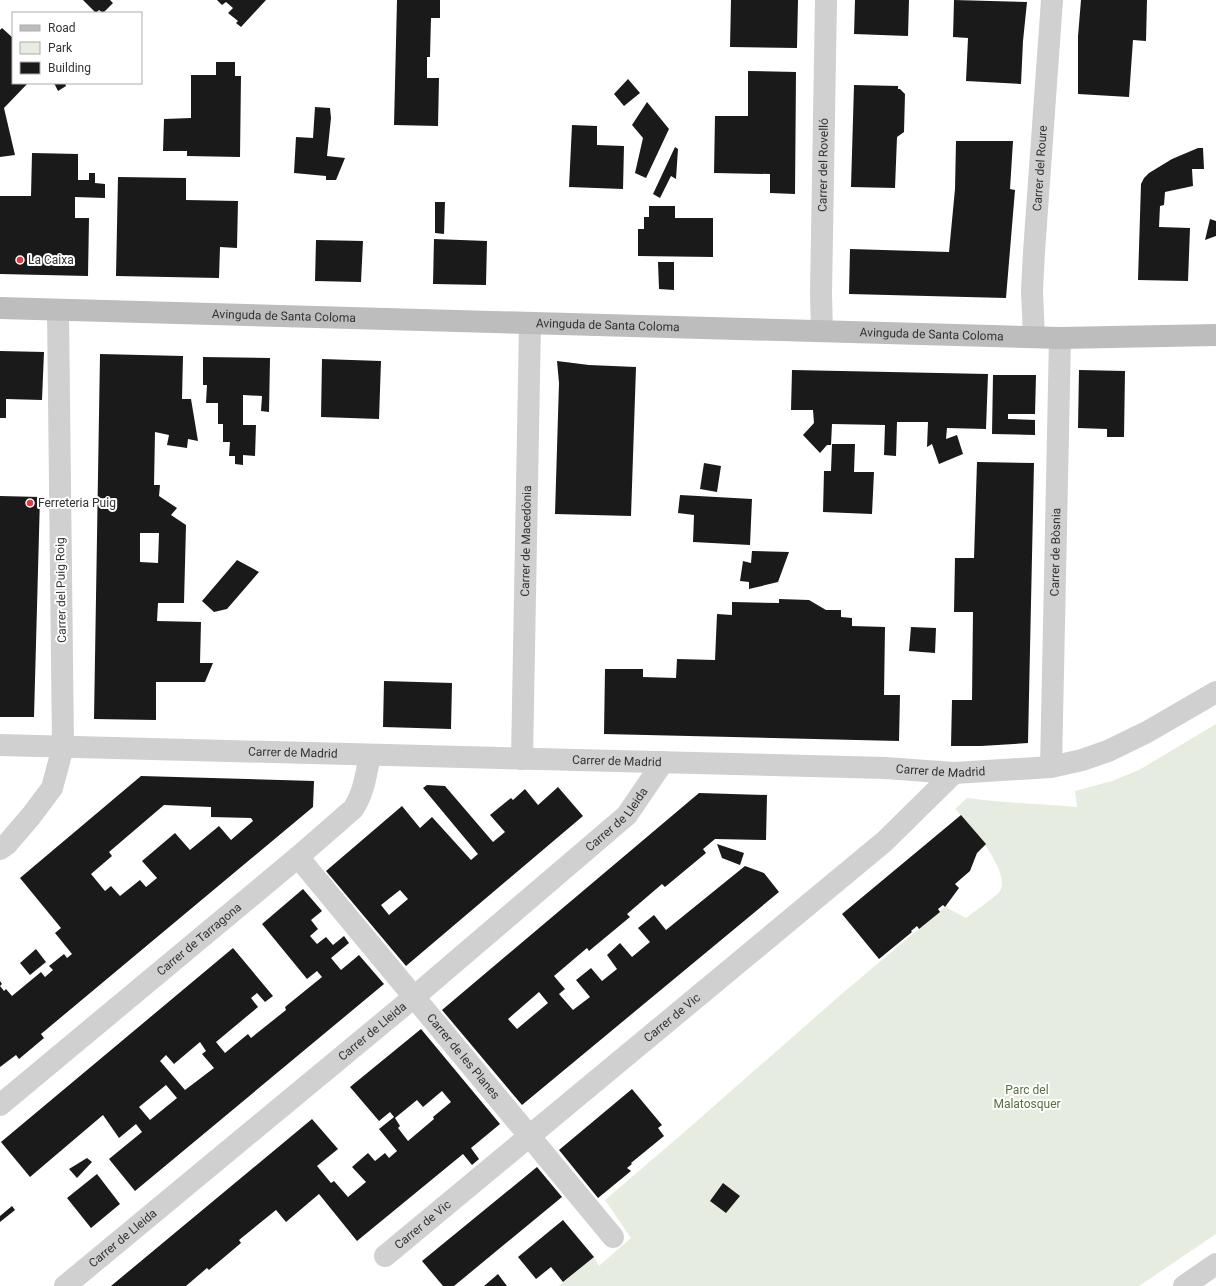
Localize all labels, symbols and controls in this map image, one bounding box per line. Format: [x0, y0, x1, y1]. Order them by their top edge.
legend [12, 12, 142, 84]
text: Road [48, 21, 76, 35]
text: Park [48, 41, 73, 55]
text: Building [48, 61, 91, 75]
street label: Carrer del Rovelló [815, 118, 831, 212]
street label: Carrer del Roure [1030, 125, 1050, 212]
place label: La Caixa [28, 253, 74, 267]
marker: La Caixa [15, 255, 25, 265]
street label: Avinguda de Santa Coloma [212, 307, 356, 325]
street label: Avinguda de Santa Coloma [536, 316, 680, 334]
street label: Avinguda de Santa Coloma [859, 325, 1004, 343]
street label: Carrer de Macedònia [518, 485, 534, 597]
place label: Ferreteria Puig [38, 496, 116, 510]
marker: Ferreteria Puig [25, 498, 35, 508]
street label: Carrer de Bòsnia [1048, 508, 1063, 596]
street label: Carrer del Puig Roig [53, 537, 69, 643]
street label: Carrer de Madrid [248, 744, 338, 761]
street label: Carrer de Madrid [572, 753, 662, 769]
street label: Carrer de Madrid [895, 762, 986, 780]
street label: Carrer de Lleida [583, 785, 651, 854]
street label: Carrer de Tarragona [154, 900, 244, 979]
street label: Carrer de Vic [641, 990, 703, 1045]
street label: Carrer de Lleida [336, 999, 409, 1064]
street label: Carrer de les Planes [424, 1011, 503, 1102]
park label: Parc del Malatosquer [993, 1083, 1061, 1111]
street label: Carrer de Vic [392, 1197, 454, 1252]
street label: Carrer de Lleida [86, 1206, 160, 1270]

